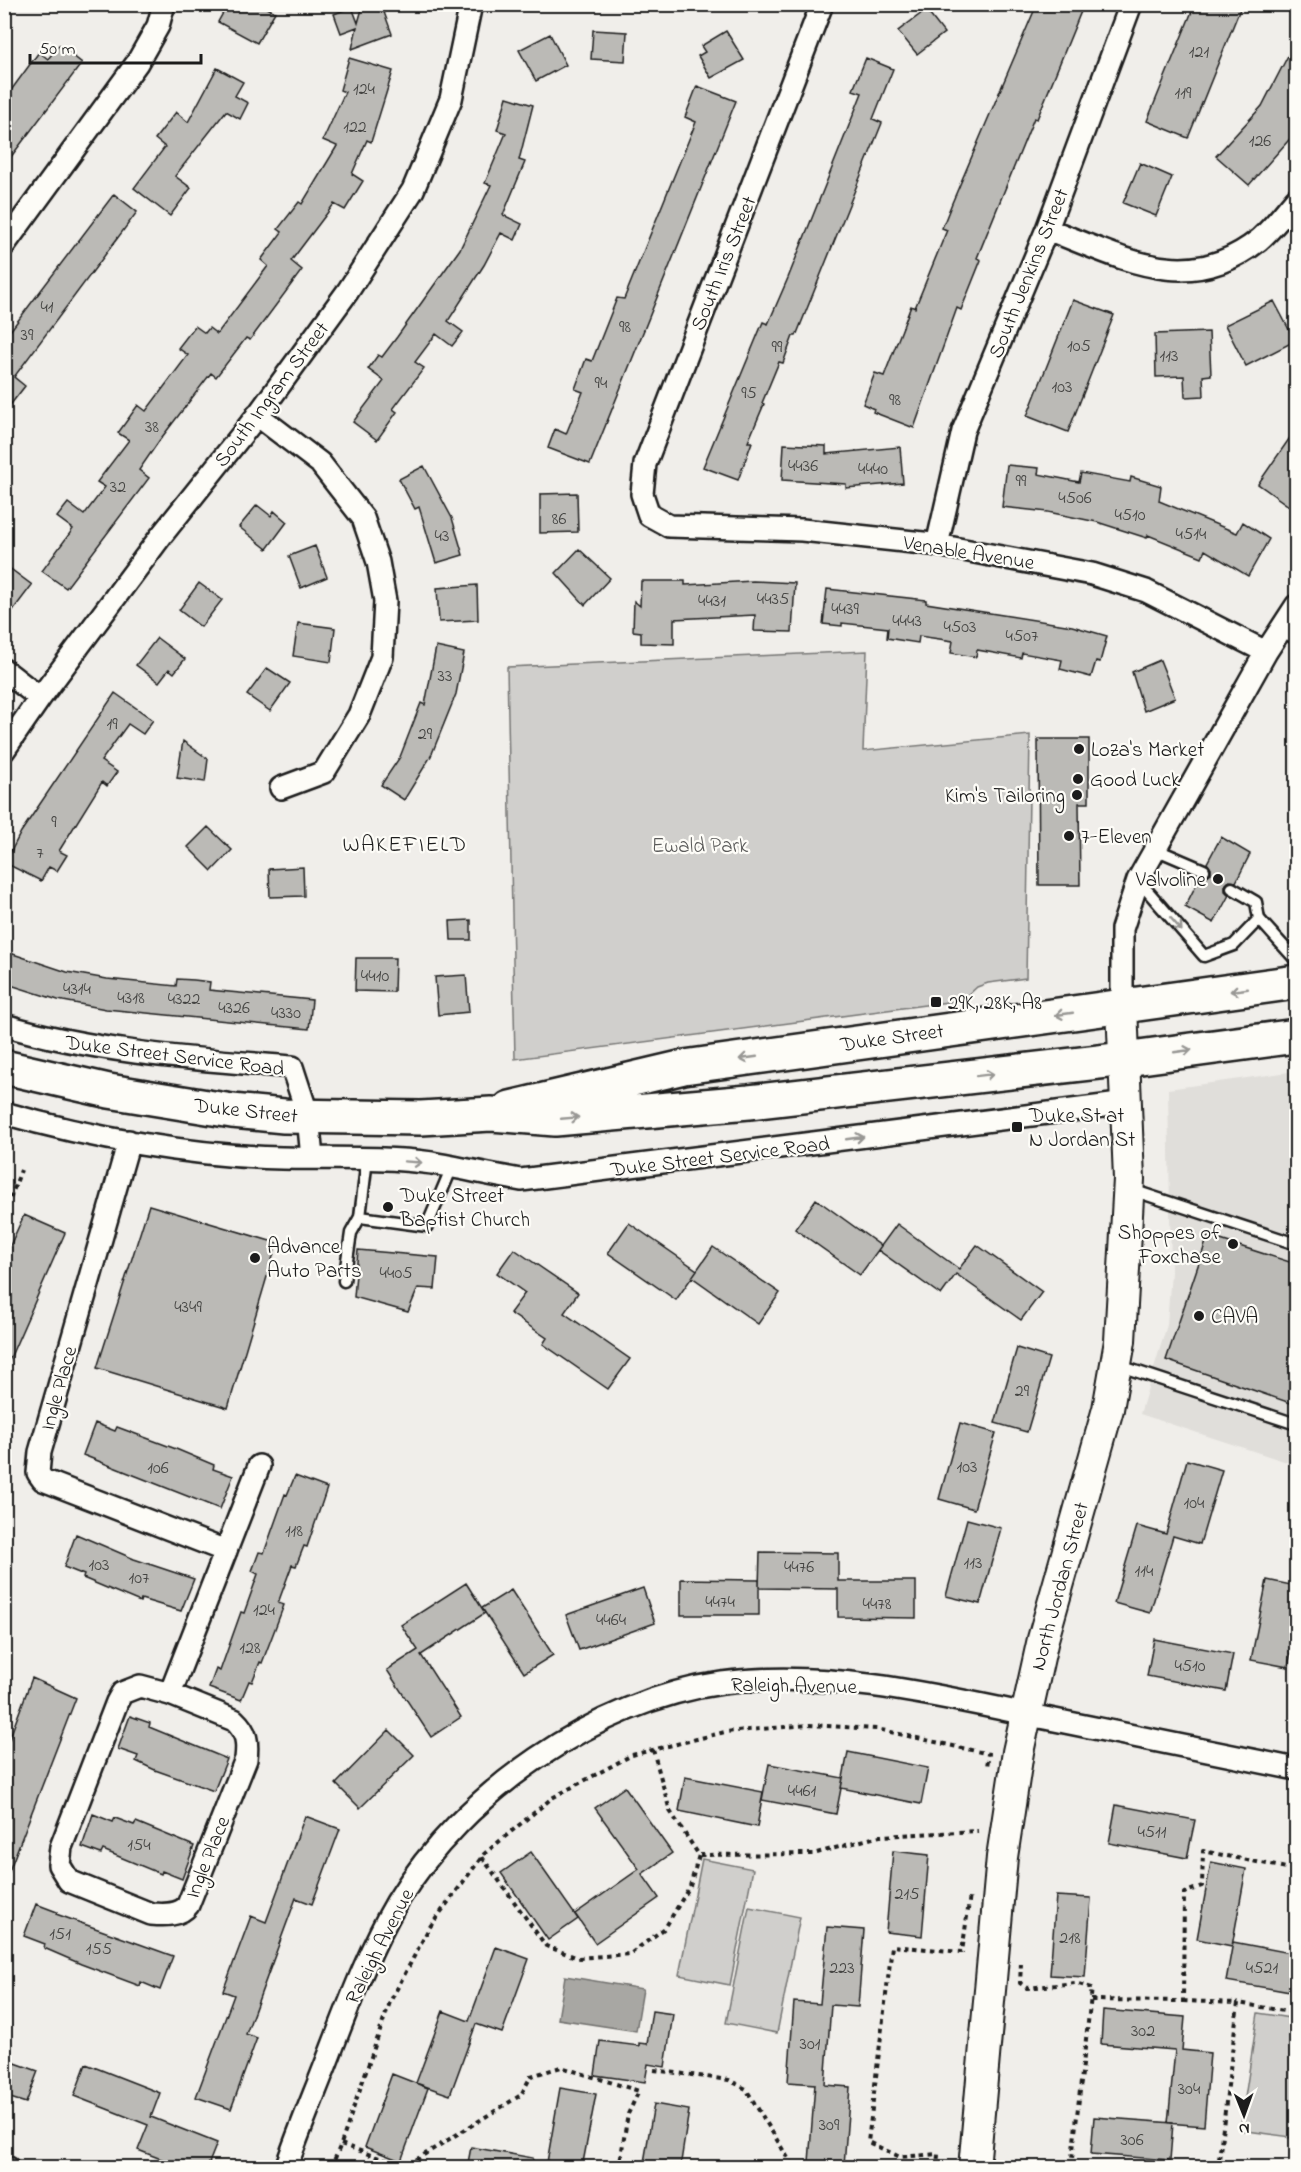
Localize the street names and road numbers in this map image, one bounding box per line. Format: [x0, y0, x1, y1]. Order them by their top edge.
street label: South Jenkins Street [982, 184, 1078, 363]
street label: South Iris Street [684, 192, 765, 336]
street label: South Ingram Street [208, 316, 339, 476]
street label: Venable Avenue [900, 529, 1037, 579]
street label: Duke Street [838, 1017, 946, 1061]
street label: Duke Street Service Road [63, 1029, 286, 1085]
street label: Duke Street [191, 1092, 299, 1132]
street label: Duke Street Service Road [608, 1130, 832, 1186]
street label: Ingle Place [34, 1342, 88, 1435]
street label: North Jordan Street [1024, 1499, 1098, 1674]
street label: Raleigh Avenue [731, 1671, 858, 1705]
street label: Ingle Place [179, 1811, 241, 1904]
street label: Raleigh Avenue [339, 1883, 425, 2011]

